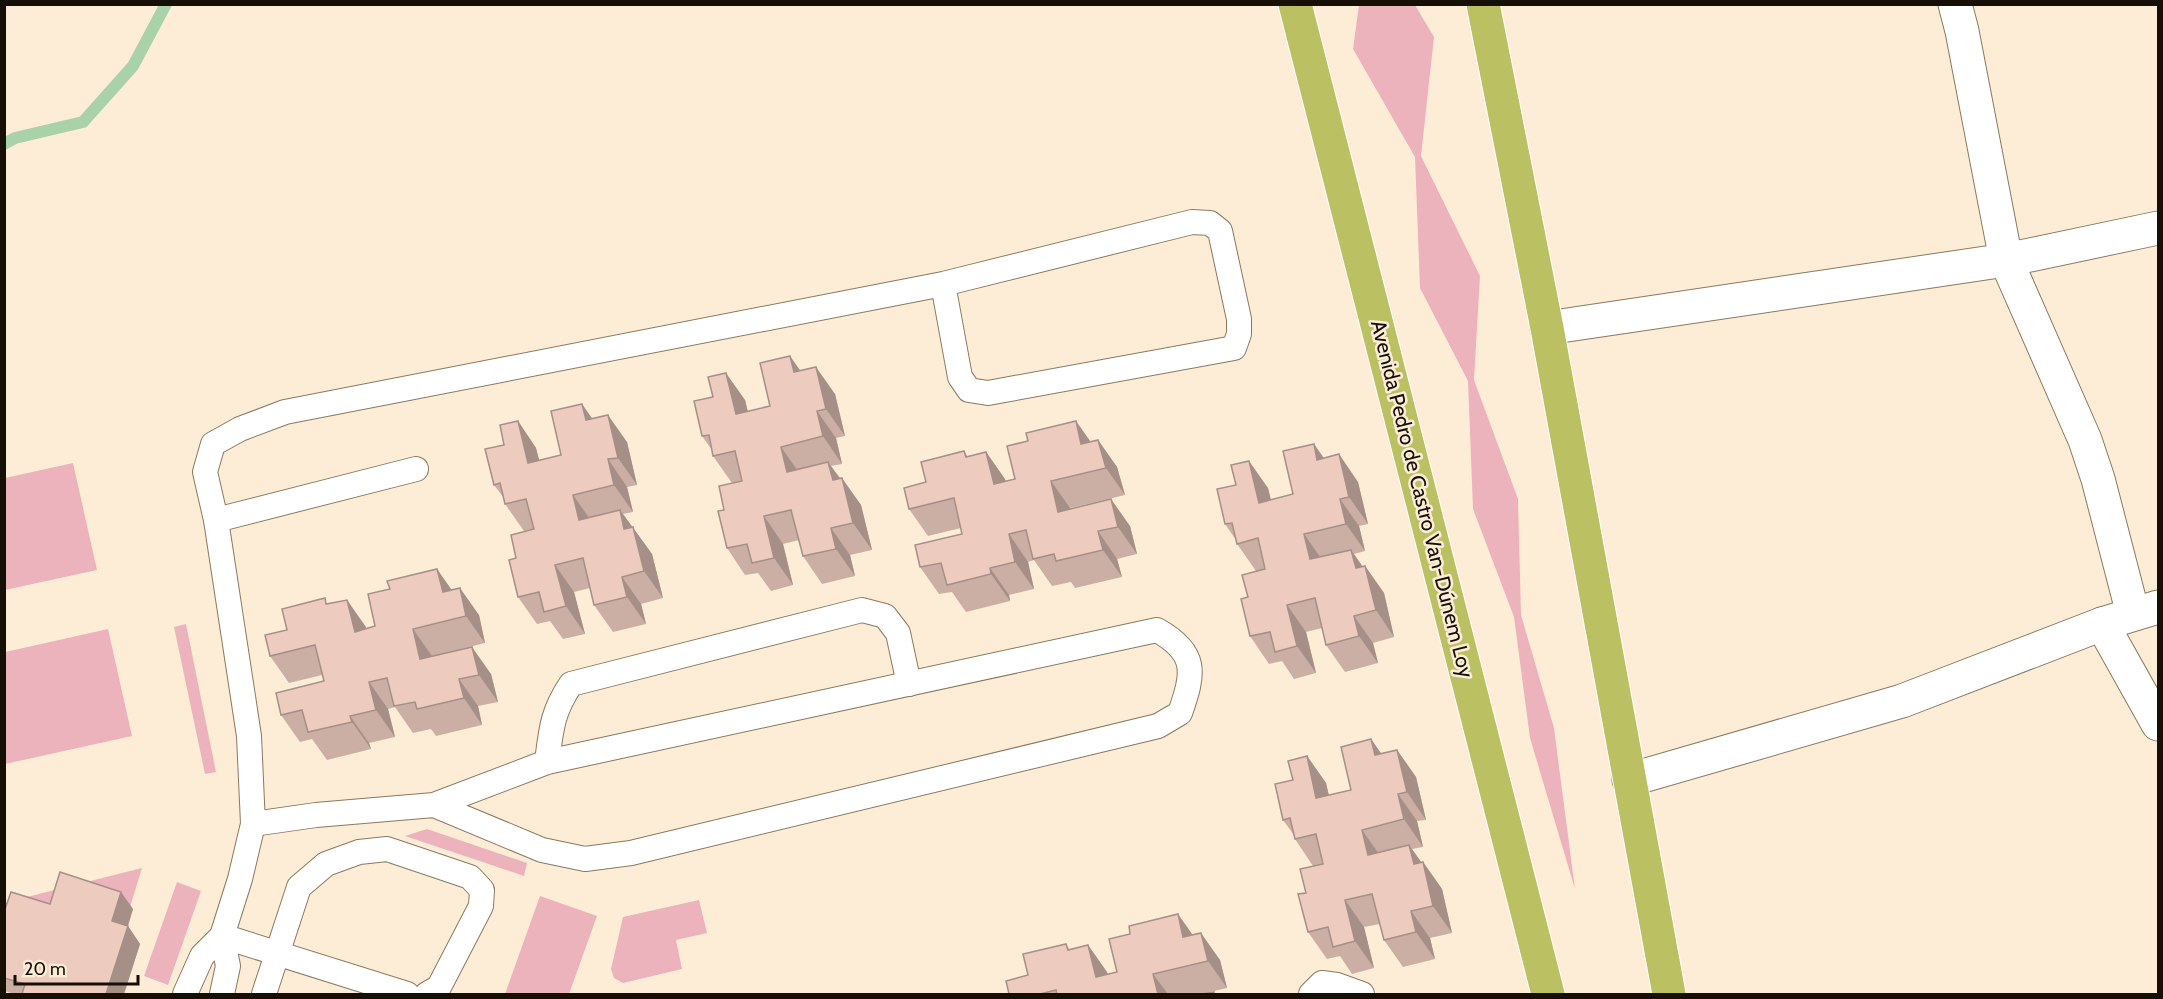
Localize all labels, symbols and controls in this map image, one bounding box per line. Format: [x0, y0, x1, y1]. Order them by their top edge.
street label: Avenida Pedro de Castro Van-Dúnem Loy [1366, 317, 1479, 681]
scale bar [15, 948, 138, 986]
text: 20 m [24, 958, 66, 980]

